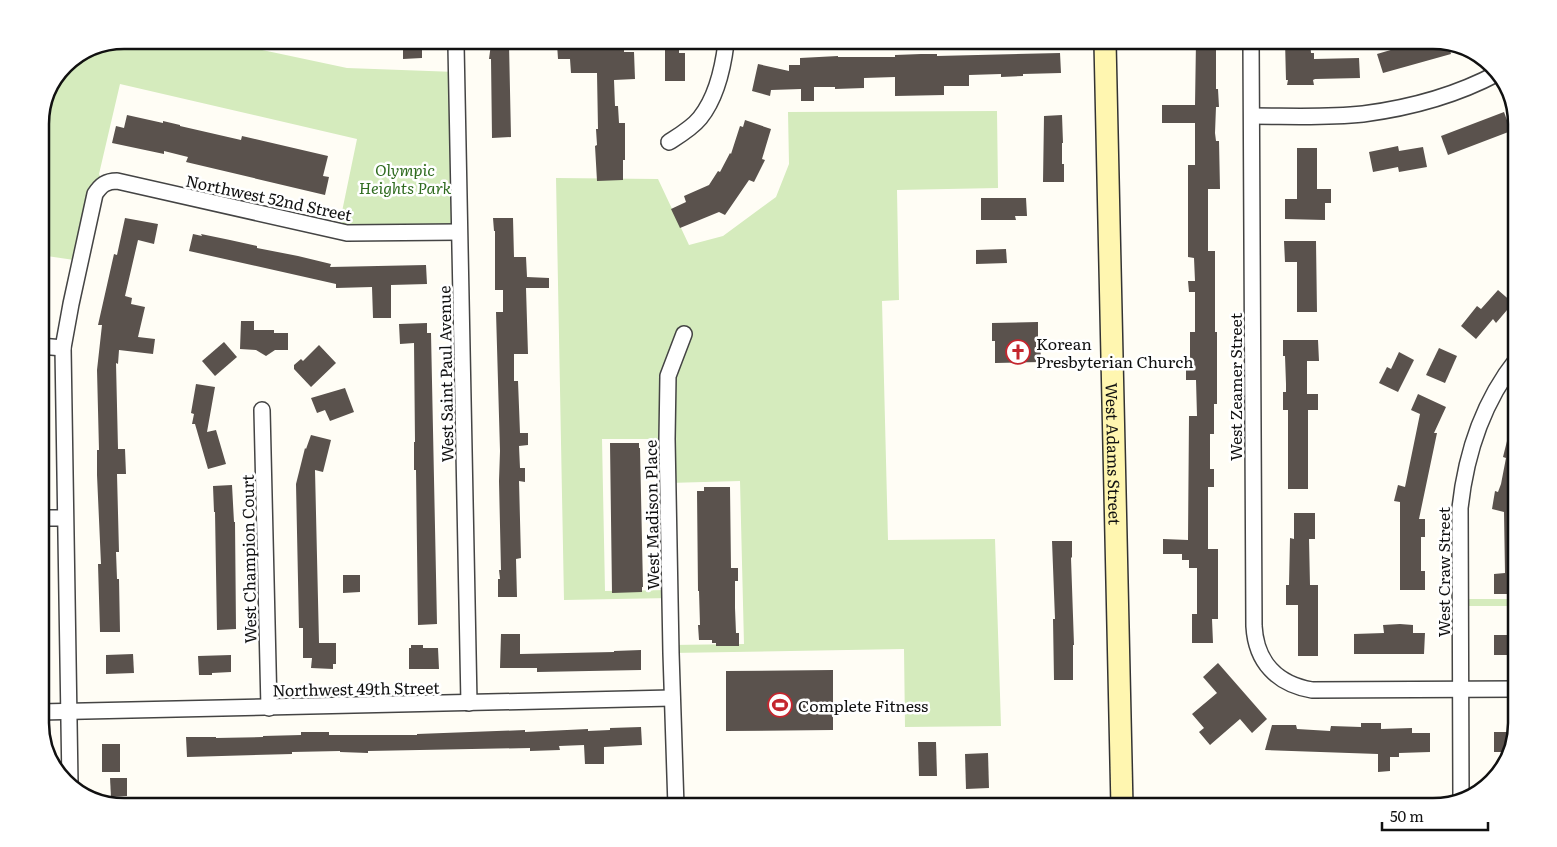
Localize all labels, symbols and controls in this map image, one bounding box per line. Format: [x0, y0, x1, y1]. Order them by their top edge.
park label: Olympic Heights Park [359, 157, 451, 199]
street label: Northwest 52nd Street [184, 168, 355, 226]
street label: West Saint Paul Avenue [431, 285, 459, 463]
street label: West Zeamer Street [1223, 312, 1247, 461]
place label: Korean Presbyterian Church [1036, 331, 1194, 373]
church icon: Korean Presbyterian Church [1005, 339, 1031, 365]
street label: West Adams Street [1101, 382, 1128, 526]
street label: West Madison Place [638, 440, 664, 590]
street label: West Champion Court [235, 474, 261, 644]
street label: West Craw Street [1431, 506, 1455, 637]
street label: Northwest 49th Street [272, 675, 440, 701]
sports icon: Complete Fitness [767, 692, 793, 718]
place label: Complete Fitness [798, 693, 928, 717]
scale bar [1382, 800, 1488, 832]
text: 50 m [1390, 804, 1424, 827]

